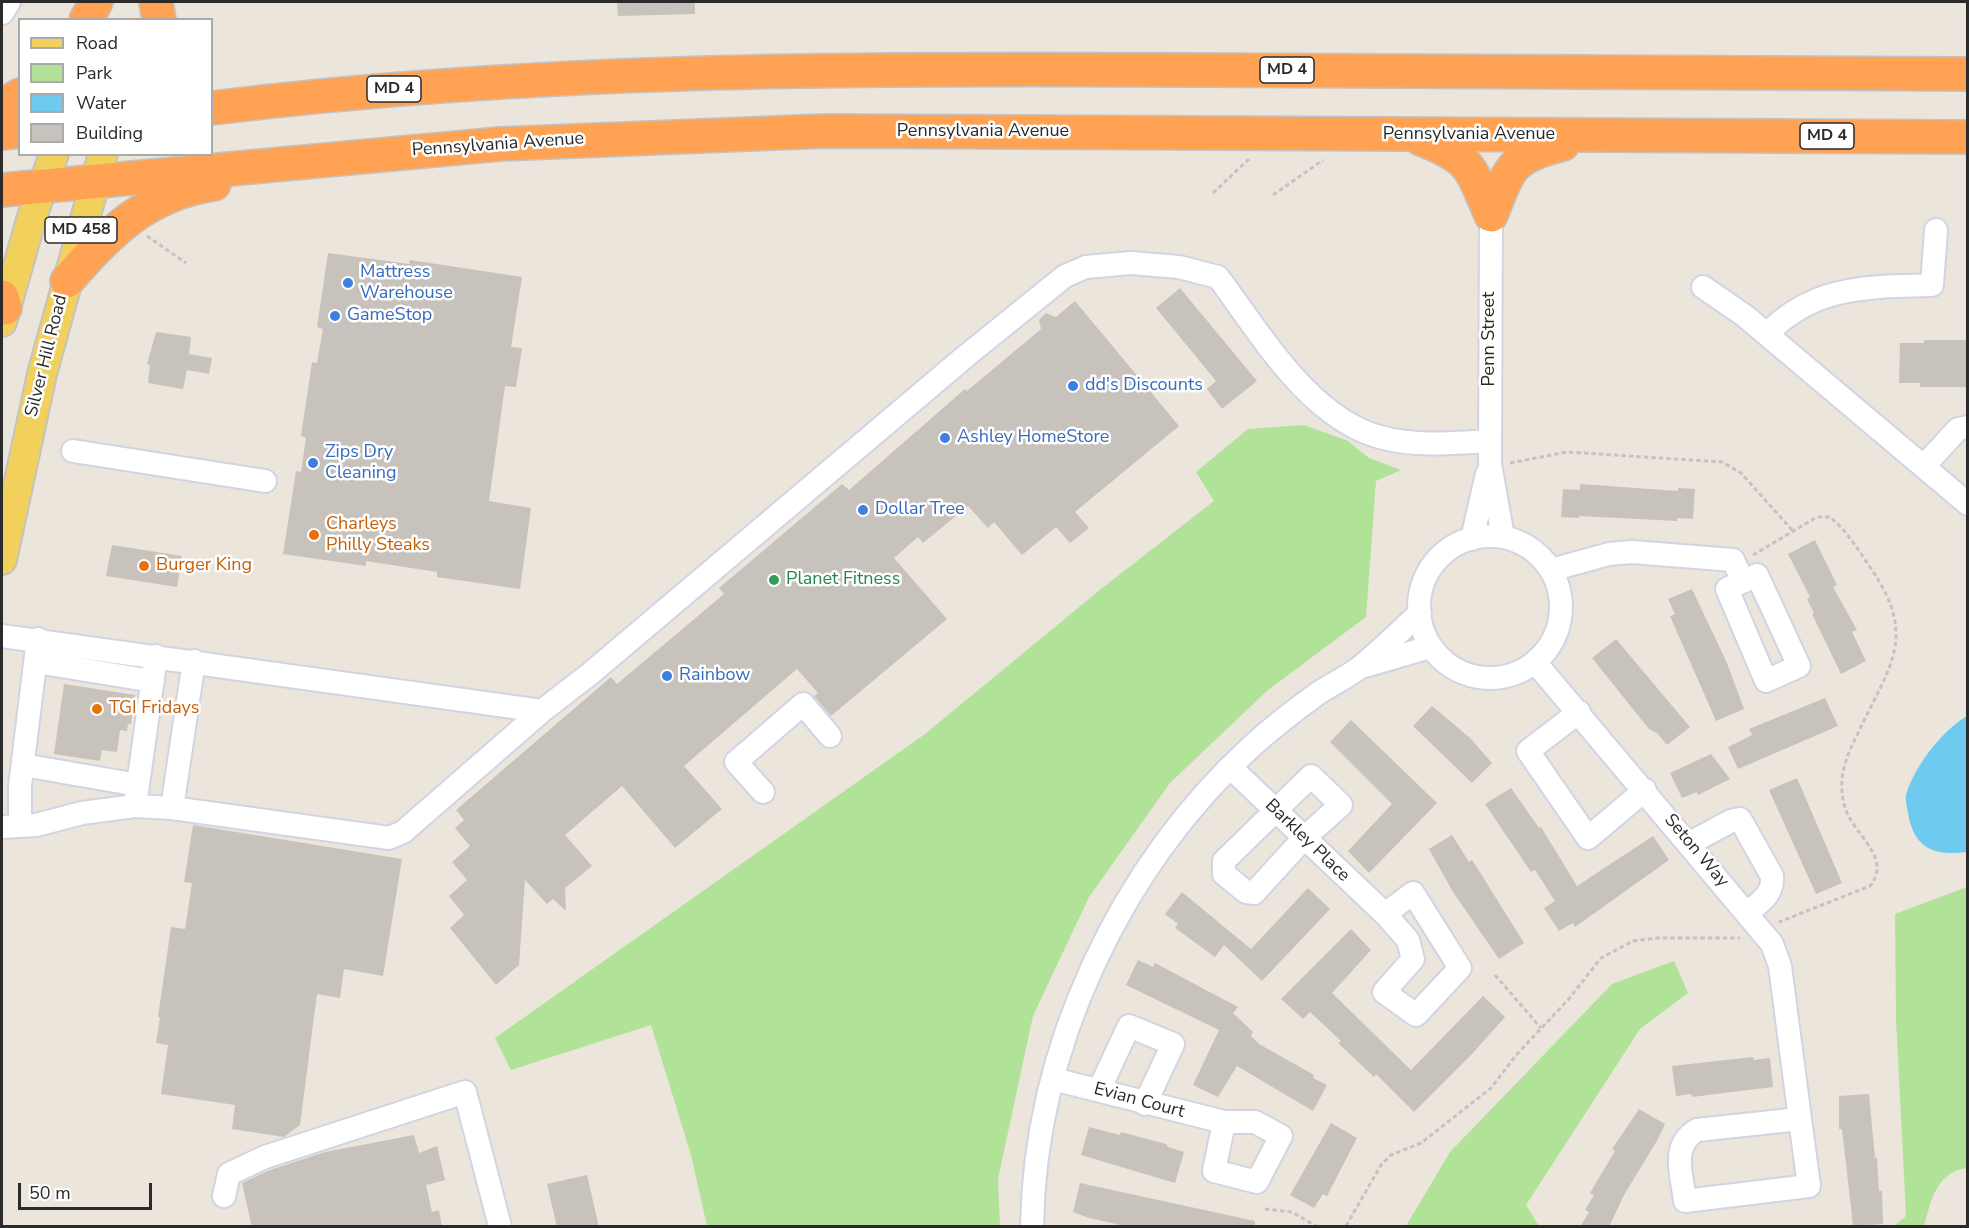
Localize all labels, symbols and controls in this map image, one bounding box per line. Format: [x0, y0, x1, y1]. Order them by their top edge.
legend [18, 18, 213, 156]
text: Road [76, 31, 118, 55]
road number: MD 4 [1260, 57, 1314, 83]
text: Park [76, 61, 112, 85]
road number: MD 4 [367, 76, 421, 102]
text: Water [76, 91, 127, 115]
text: Building [76, 121, 143, 145]
street label: Pennsylvania Avenue [897, 121, 1069, 143]
road number: MD 4 [1800, 123, 1854, 149]
street label: Pennsylvania Avenue [1383, 124, 1555, 146]
street label: Pennsylvania Avenue [411, 128, 585, 162]
road number: MD 458 [45, 217, 117, 243]
place label: Mattress Warehouse [360, 262, 453, 304]
marker: Mattress Warehouse [341, 276, 355, 290]
street label: Penn Street [1479, 292, 1501, 386]
street label: Silver Hill Road [21, 293, 73, 419]
place label: GameStop [347, 305, 432, 327]
marker: GameStop [328, 309, 342, 323]
place label: dd's Discounts [1085, 375, 1203, 397]
marker: dd's Discounts [1066, 379, 1080, 393]
place label: Ashley HomeStore [957, 427, 1109, 449]
marker: Ashley HomeStore [938, 431, 952, 445]
place label: Zips Dry Cleaning [325, 442, 397, 484]
marker: Zips Dry Cleaning [306, 456, 320, 470]
place label: Dollar Tree [875, 499, 965, 521]
marker: Dollar Tree [856, 503, 870, 517]
place label: Charleys Philly Steaks [326, 514, 430, 556]
marker: Charleys Philly Steaks [307, 528, 321, 542]
place label: Burger King [156, 555, 252, 577]
marker: Burger King [137, 559, 151, 573]
place label: Planet Fitness [786, 569, 900, 591]
marker: Planet Fitness [767, 573, 781, 587]
place label: Rainbow [679, 665, 750, 687]
marker: Rainbow [660, 669, 674, 683]
place label: TGI Fridays [109, 698, 199, 720]
marker: TGI Fridays [90, 702, 104, 716]
street label: Barkley Place [1260, 795, 1354, 887]
street label: Seton Way [1659, 810, 1733, 892]
street label: Evian Court [1091, 1079, 1187, 1123]
scale bar [21, 1171, 154, 1209]
text: 50 m [29, 1181, 71, 1205]

